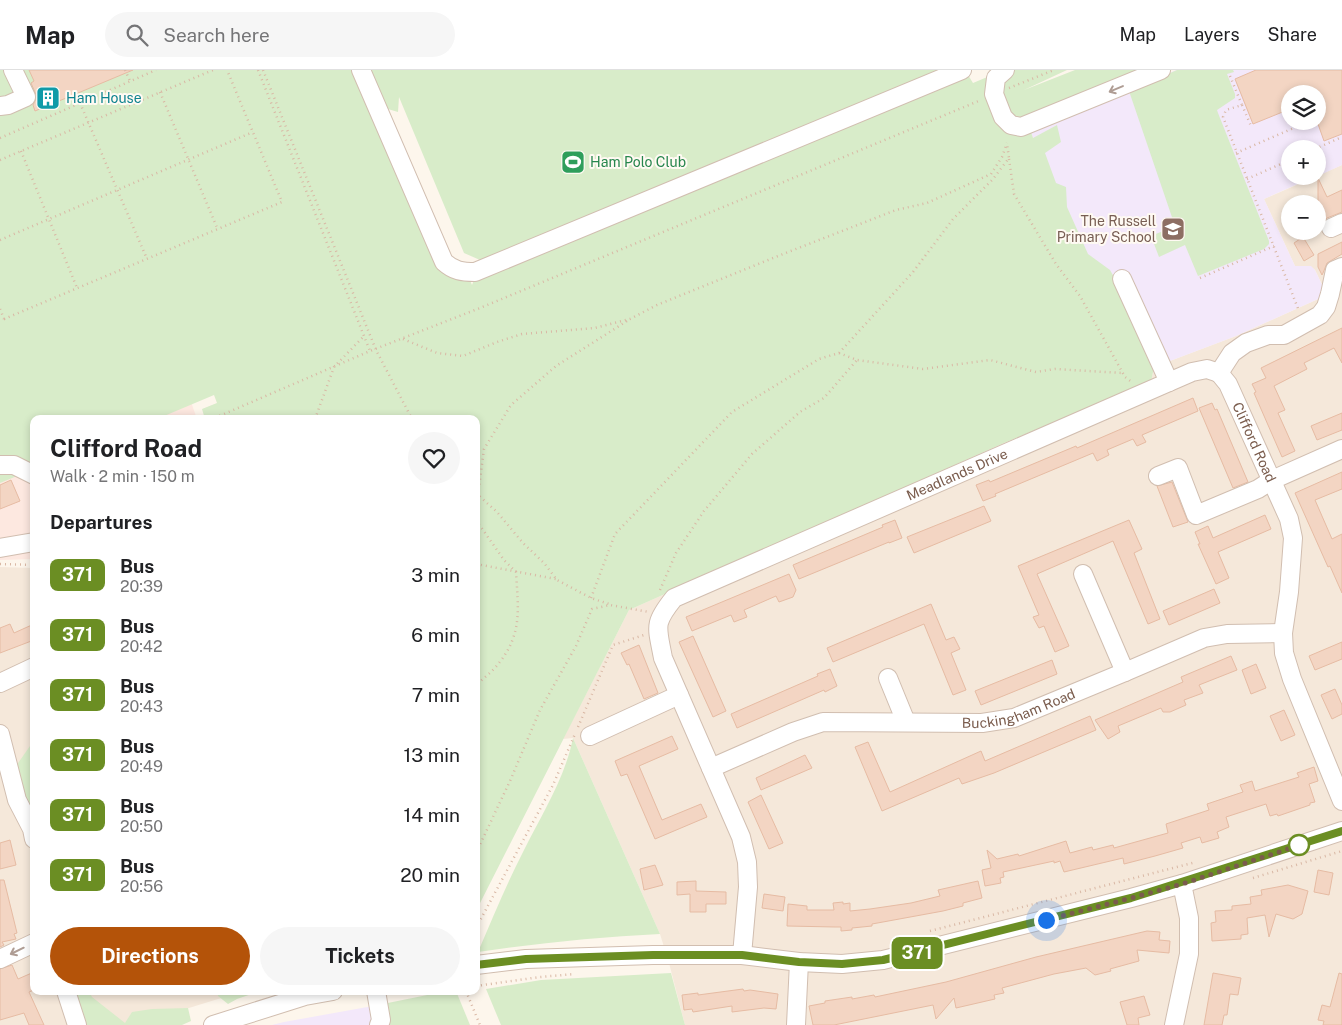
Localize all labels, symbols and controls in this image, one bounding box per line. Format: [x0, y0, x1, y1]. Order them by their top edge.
search box [105, 12, 455, 57]
text: Map [25, 21, 75, 49]
icon: search [123, 21, 151, 49]
text: Search here [163, 24, 270, 46]
text: Map [1120, 24, 1156, 45]
text: Layers [1184, 24, 1240, 45]
text: Share [1268, 24, 1317, 45]
one-way arrow [1109, 84, 1124, 94]
building icon: Ham House [35, 85, 61, 111]
map controls [1281, 85, 1326, 240]
button: layers [1281, 85, 1326, 130]
place label: Ham House [66, 90, 142, 106]
button: + [1281, 140, 1326, 185]
sports icon: Ham Polo Club [560, 149, 586, 175]
place label: Ham Polo Club [590, 154, 686, 170]
button: − [1281, 195, 1326, 240]
place label: The Russell Primary School [1057, 213, 1156, 245]
school or university icon: The Russell Primary School [1160, 216, 1186, 242]
street label: Clifford Road [1229, 400, 1279, 485]
button: heart [408, 432, 460, 484]
text: Clifford Road [50, 434, 202, 462]
street label: Meadlands Drive [904, 445, 1010, 504]
text: Walk · 2 min · 150 m [50, 467, 195, 486]
text: Departures [50, 511, 153, 533]
text: Bus [120, 555, 154, 577]
text: 371 [62, 564, 93, 585]
text: 3 min [411, 564, 460, 586]
text: 20:39 [120, 577, 163, 596]
text: Bus [120, 615, 154, 637]
text: 371 [62, 624, 93, 645]
text: 6 min [411, 624, 460, 646]
text: 20:42 [120, 637, 162, 656]
text: Bus [120, 675, 154, 697]
text: 371 [62, 684, 93, 705]
text: 7 min [412, 684, 460, 706]
street label: Buckingham Road [962, 686, 1077, 731]
text: 20:43 [120, 697, 163, 716]
text: Bus [120, 735, 154, 757]
text: 371 [62, 744, 93, 765]
text: 13 min [403, 744, 460, 766]
text: 20:49 [120, 757, 163, 776]
text: Bus [120, 795, 154, 817]
text: 371 [62, 804, 93, 825]
text: 14 min [403, 804, 460, 826]
text: 20:50 [120, 817, 163, 836]
unlabelled marker [1288, 834, 1310, 856]
text: Bus [120, 855, 154, 877]
text: 371 [62, 864, 93, 885]
text: 20 min [400, 864, 460, 886]
text: 20:56 [120, 877, 163, 896]
your location [1034, 908, 1059, 933]
button: Directions [50, 927, 250, 985]
button: Tickets [260, 927, 460, 985]
line badge: 371 [888, 937, 946, 969]
text: 371 [902, 942, 932, 963]
one-way arrow [10, 947, 25, 956]

